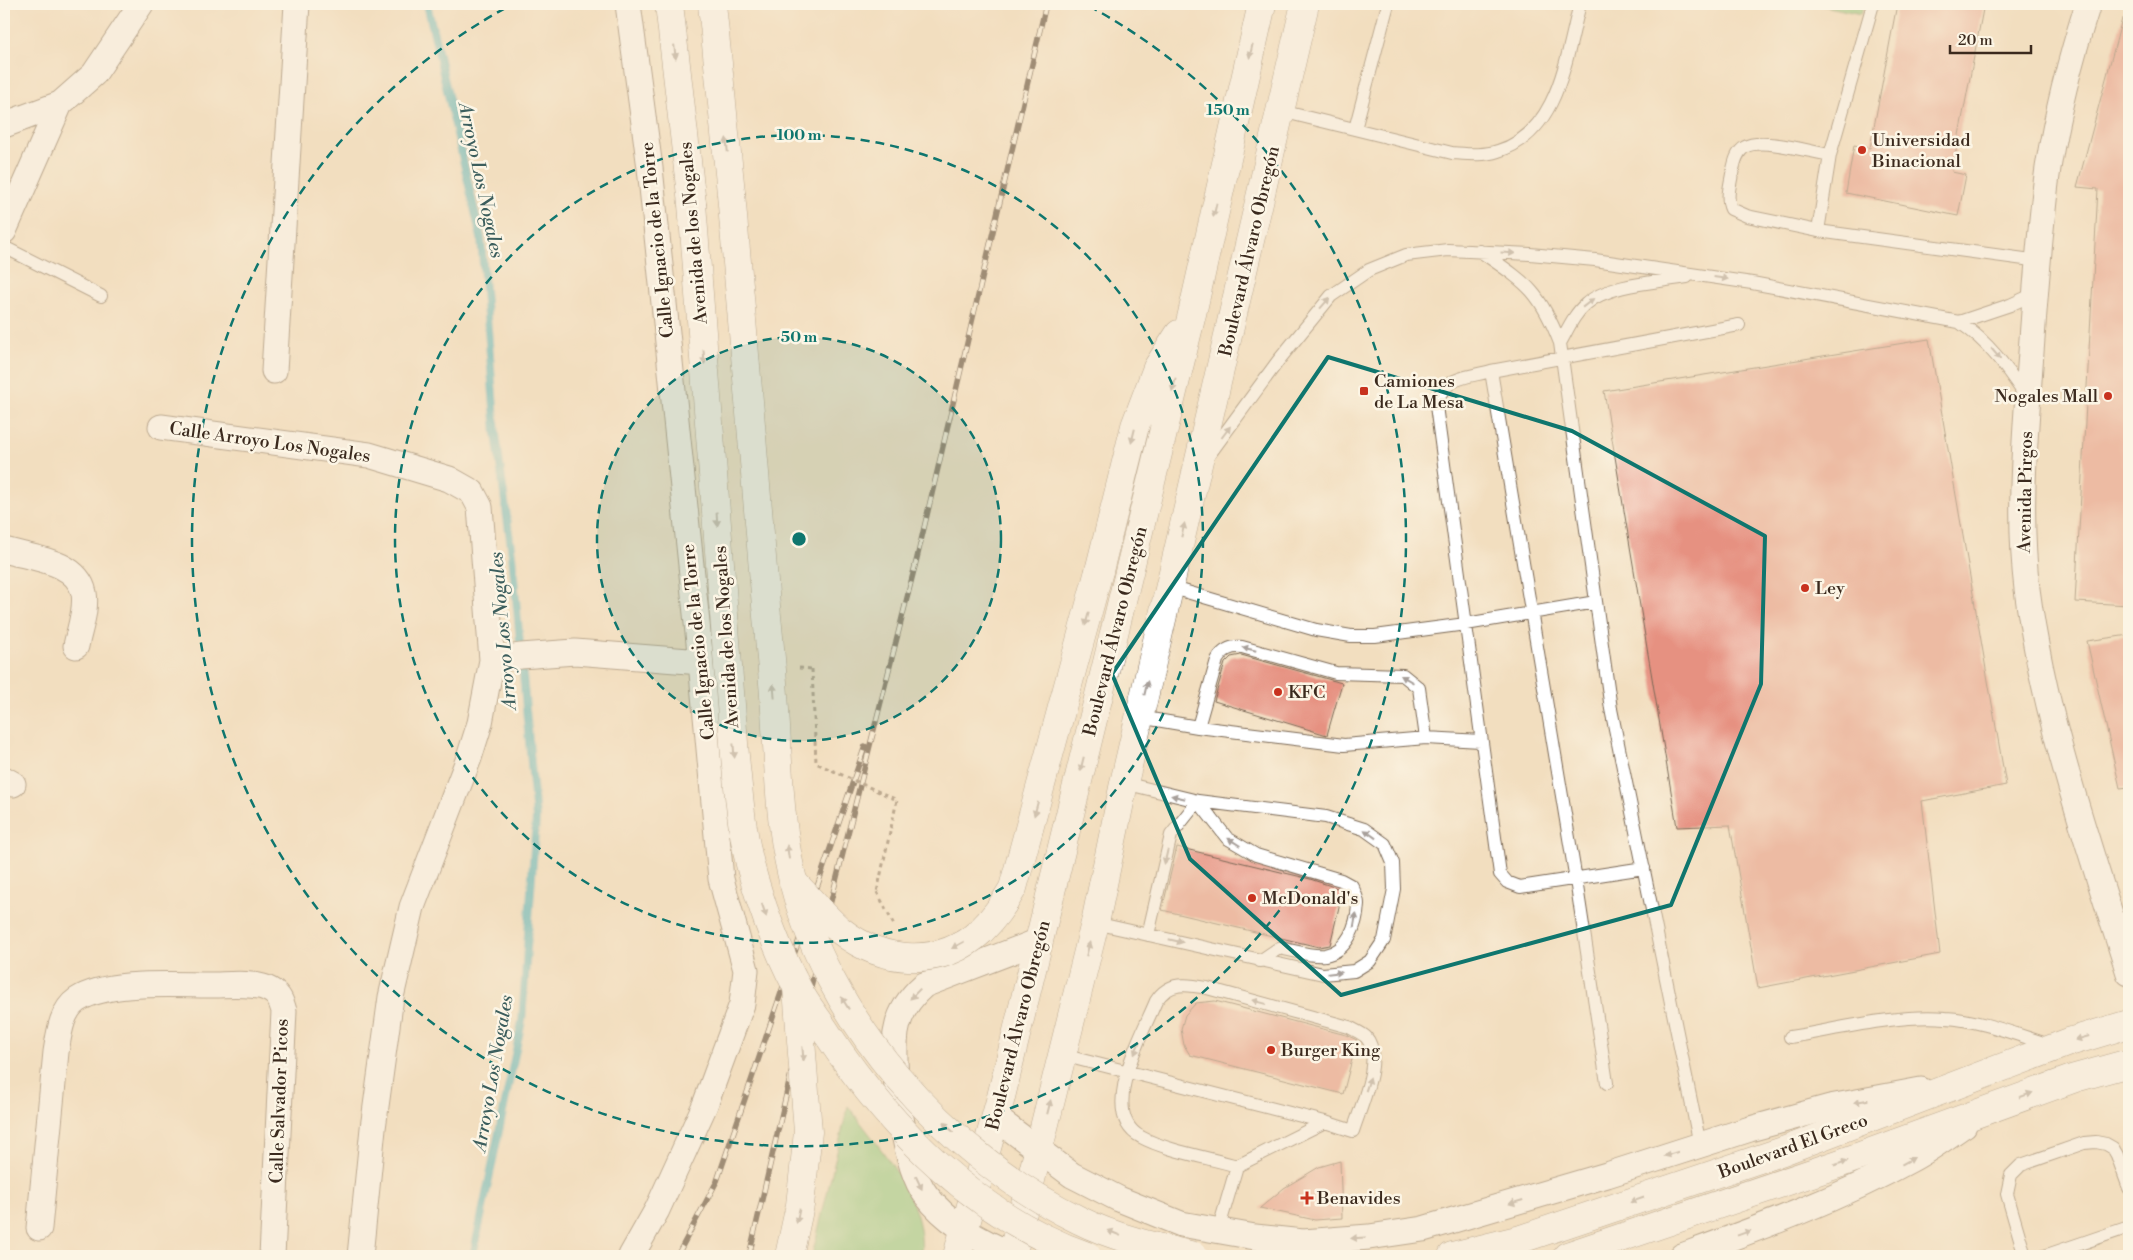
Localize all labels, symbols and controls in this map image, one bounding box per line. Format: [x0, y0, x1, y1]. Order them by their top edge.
scale bar [1950, 22, 2032, 54]
text: 20 m [1958, 31, 1993, 50]
one-way arrow [671, 44, 679, 60]
one-way arrow [1247, 44, 1255, 59]
water label: Arroyo Los Nogales [452, 98, 509, 260]
text: 150 m [1206, 101, 1250, 120]
text: 100 m [777, 126, 822, 145]
place label: Universidad Binacional [1871, 129, 1971, 173]
one-way arrow [723, 136, 731, 152]
street label: Calle Ignacio de la Torre [636, 141, 679, 339]
street label: Avenida de los Nogales [674, 141, 713, 326]
street label: Boulevard Álvaro Obregón [1214, 143, 1285, 360]
marker: Universidad Binacional [1856, 144, 1868, 156]
one-way arrow [1211, 202, 1219, 217]
one-way arrow [1500, 249, 1516, 257]
one-way arrow [1714, 275, 1730, 283]
one-way arrow [1319, 297, 1331, 309]
one-way arrow [1581, 298, 1594, 309]
text: 50 m [781, 328, 817, 347]
one-way arrow [1990, 348, 2001, 360]
one-way arrow [700, 349, 708, 365]
place label: Camiones de La Mesa [1374, 370, 1465, 414]
one-way arrow [1170, 378, 1178, 393]
marker: Camiones de La Mesa [1358, 385, 1370, 397]
place label: Nogales Mall [1995, 385, 2099, 408]
marker: Nogales Mall [2102, 390, 2114, 402]
street label: Calle Arroyo Los Nogales [168, 417, 372, 468]
one-way arrow [1221, 426, 1232, 439]
one-way arrow [1129, 428, 1137, 443]
street label: Avenida Pirgos [2013, 431, 2038, 554]
one-way arrow [713, 511, 721, 527]
one-way arrow [1179, 522, 1187, 537]
street label: Boulevard Álvaro Obregón [1078, 524, 1153, 739]
centre of rings [790, 530, 808, 548]
street label: Calle Ignacio de la Torre [677, 543, 720, 741]
street label: Avenida de los Nogales [709, 545, 744, 730]
water label: Arroyo Los Nogales [484, 551, 522, 713]
place label: Ley [1815, 577, 1845, 600]
marker: Ley [1799, 582, 1811, 594]
one-way arrow [1082, 611, 1090, 626]
one-way arrow [1242, 645, 1257, 653]
one-way arrow [1399, 675, 1414, 683]
one-way arrow [1142, 681, 1150, 696]
place label: KFC [1288, 681, 1325, 704]
one-way arrow [769, 682, 777, 698]
marker: KFC [1272, 686, 1284, 698]
one-way arrow [731, 743, 739, 759]
one-way arrow [1078, 757, 1086, 772]
one-way arrow [1170, 793, 1185, 801]
one-way arrow [1032, 802, 1040, 817]
one-way arrow [1364, 829, 1377, 839]
one-way arrow [1227, 837, 1240, 846]
one-way arrow [783, 844, 791, 860]
one-way arrow [1162, 849, 1170, 864]
place label: McDonald's [1262, 887, 1359, 910]
marker: McDonald's [1246, 892, 1258, 904]
one-way arrow [760, 903, 768, 918]
one-way arrow [1351, 912, 1359, 928]
street label: Boulevard Álvaro Obregón [981, 918, 1056, 1133]
one-way arrow [1169, 937, 1184, 945]
one-way arrow [951, 941, 966, 949]
one-way arrow [1084, 942, 1092, 957]
one-way arrow [1327, 969, 1343, 977]
one-way arrow [909, 988, 921, 1000]
water label: Arroyo Los Nogales [467, 993, 519, 1155]
one-way arrow [840, 997, 850, 1010]
one-way arrow [1251, 998, 1266, 1006]
street label: Calle Salvador Picos [265, 1018, 294, 1184]
one-way arrow [2075, 1034, 2090, 1042]
place label: Burger King [1280, 1039, 1381, 1062]
one-way arrow [1133, 1041, 1141, 1056]
marker: Burger King [1265, 1044, 1277, 1056]
one-way arrow [799, 1046, 807, 1062]
one-way arrow [1365, 1077, 1372, 1092]
one-way arrow [2019, 1091, 2034, 1099]
one-way arrow [1853, 1098, 1869, 1106]
one-way arrow [1045, 1099, 1053, 1114]
street label: Boulevard El Greco [1714, 1109, 1871, 1185]
one-way arrow [942, 1122, 955, 1133]
one-way arrow [1664, 1151, 1679, 1159]
one-way arrow [1902, 1156, 1915, 1165]
one-way arrow [1833, 1159, 1848, 1166]
one-way arrow [916, 1176, 924, 1190]
place label: Benavides [1316, 1187, 1401, 1210]
marker: Benavides [1301, 1192, 1313, 1204]
one-way arrow [1630, 1197, 1645, 1204]
one-way arrow [1508, 1198, 1523, 1206]
one-way arrow [794, 1208, 802, 1223]
one-way arrow [1106, 1229, 1121, 1237]
one-way arrow [1737, 1229, 1752, 1237]
one-way arrow [1350, 1234, 1366, 1242]

